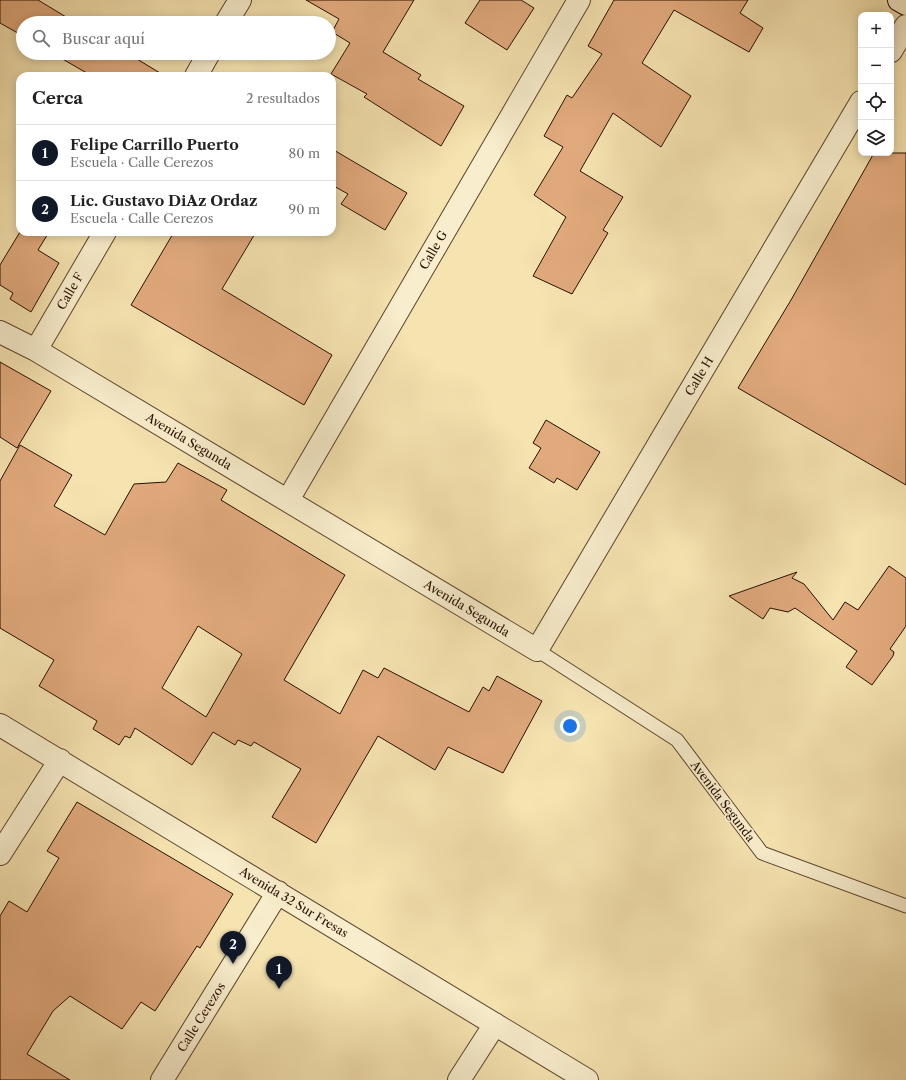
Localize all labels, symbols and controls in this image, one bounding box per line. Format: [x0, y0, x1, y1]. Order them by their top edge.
map controls [858, 12, 894, 156]
button: + [858, 12, 894, 48]
search box [16, 16, 336, 60]
icon: search [30, 27, 52, 49]
text: Buscar aquí [62, 29, 145, 48]
button: − [858, 48, 894, 84]
button: locate [858, 84, 894, 120]
text: Cerca [32, 88, 83, 108]
text: 2 resultados [246, 90, 320, 106]
button: layers [858, 120, 894, 156]
text: Felipe Carrillo Puerto [70, 135, 239, 154]
text: 1 [42, 145, 48, 161]
text: 80 m [288, 145, 320, 161]
text: Escuela · Calle Cerezos [70, 154, 213, 170]
text: Lic. Gustavo DiAz Ordaz [70, 191, 257, 210]
text: 2 [41, 201, 49, 217]
text: 90 m [289, 201, 320, 217]
text: Escuela · Calle Cerezos [70, 210, 213, 226]
street label: Calle G [416, 228, 450, 272]
street label: Calle F [53, 270, 87, 312]
street label: Calle H [682, 354, 716, 398]
street label: Avenida Segunda [142, 409, 235, 473]
street label: Avenida Segunda [420, 576, 513, 640]
your location [560, 716, 580, 736]
street label: Avenida Segunda [687, 757, 759, 845]
street label: Avenida 32 Sur Fresas [236, 863, 351, 940]
pin: 2 [220, 931, 246, 964]
pin: 1 [266, 956, 292, 989]
street label: Calle Cerezos [174, 980, 228, 1054]

